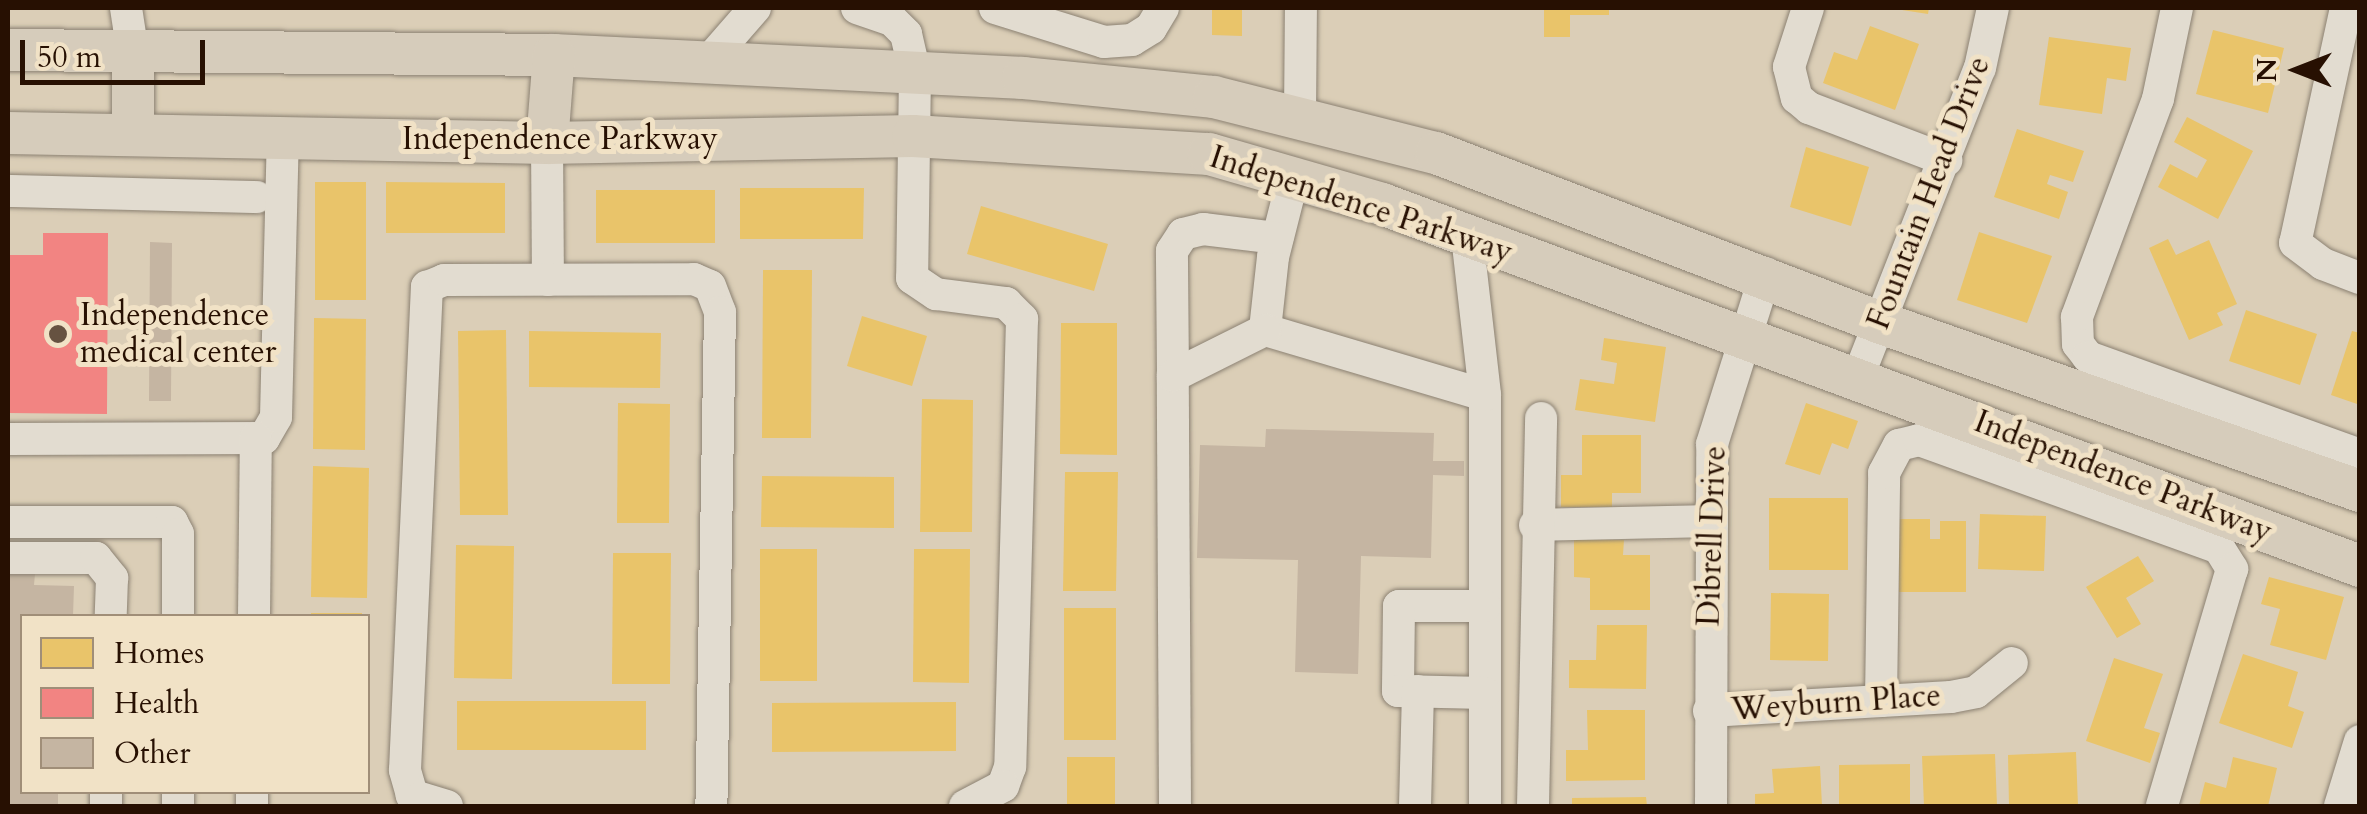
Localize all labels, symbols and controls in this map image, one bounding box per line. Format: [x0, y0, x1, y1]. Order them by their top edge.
scale bar [25, 20, 210, 82]
north arrow [2247, 20, 2347, 120]
text: 50 m [37, 37, 101, 78]
street label: Fountain Head Drive [1859, 51, 1999, 335]
text: N [2248, 58, 2286, 82]
street label: Independence Parkway [402, 120, 718, 158]
street label: Independence Parkway [1205, 138, 1517, 272]
place label: Independence medical center [80, 297, 276, 372]
marker: Independence medical center [45, 321, 71, 347]
street label: Independence Parkway [1969, 402, 2277, 552]
street label: Dibrell Drive [1690, 445, 1734, 627]
legend [20, 614, 370, 794]
text: Homes [114, 633, 204, 674]
street label: Weyburn Place [1730, 677, 1942, 729]
text: Health [114, 683, 199, 724]
text: Other [114, 733, 190, 774]

